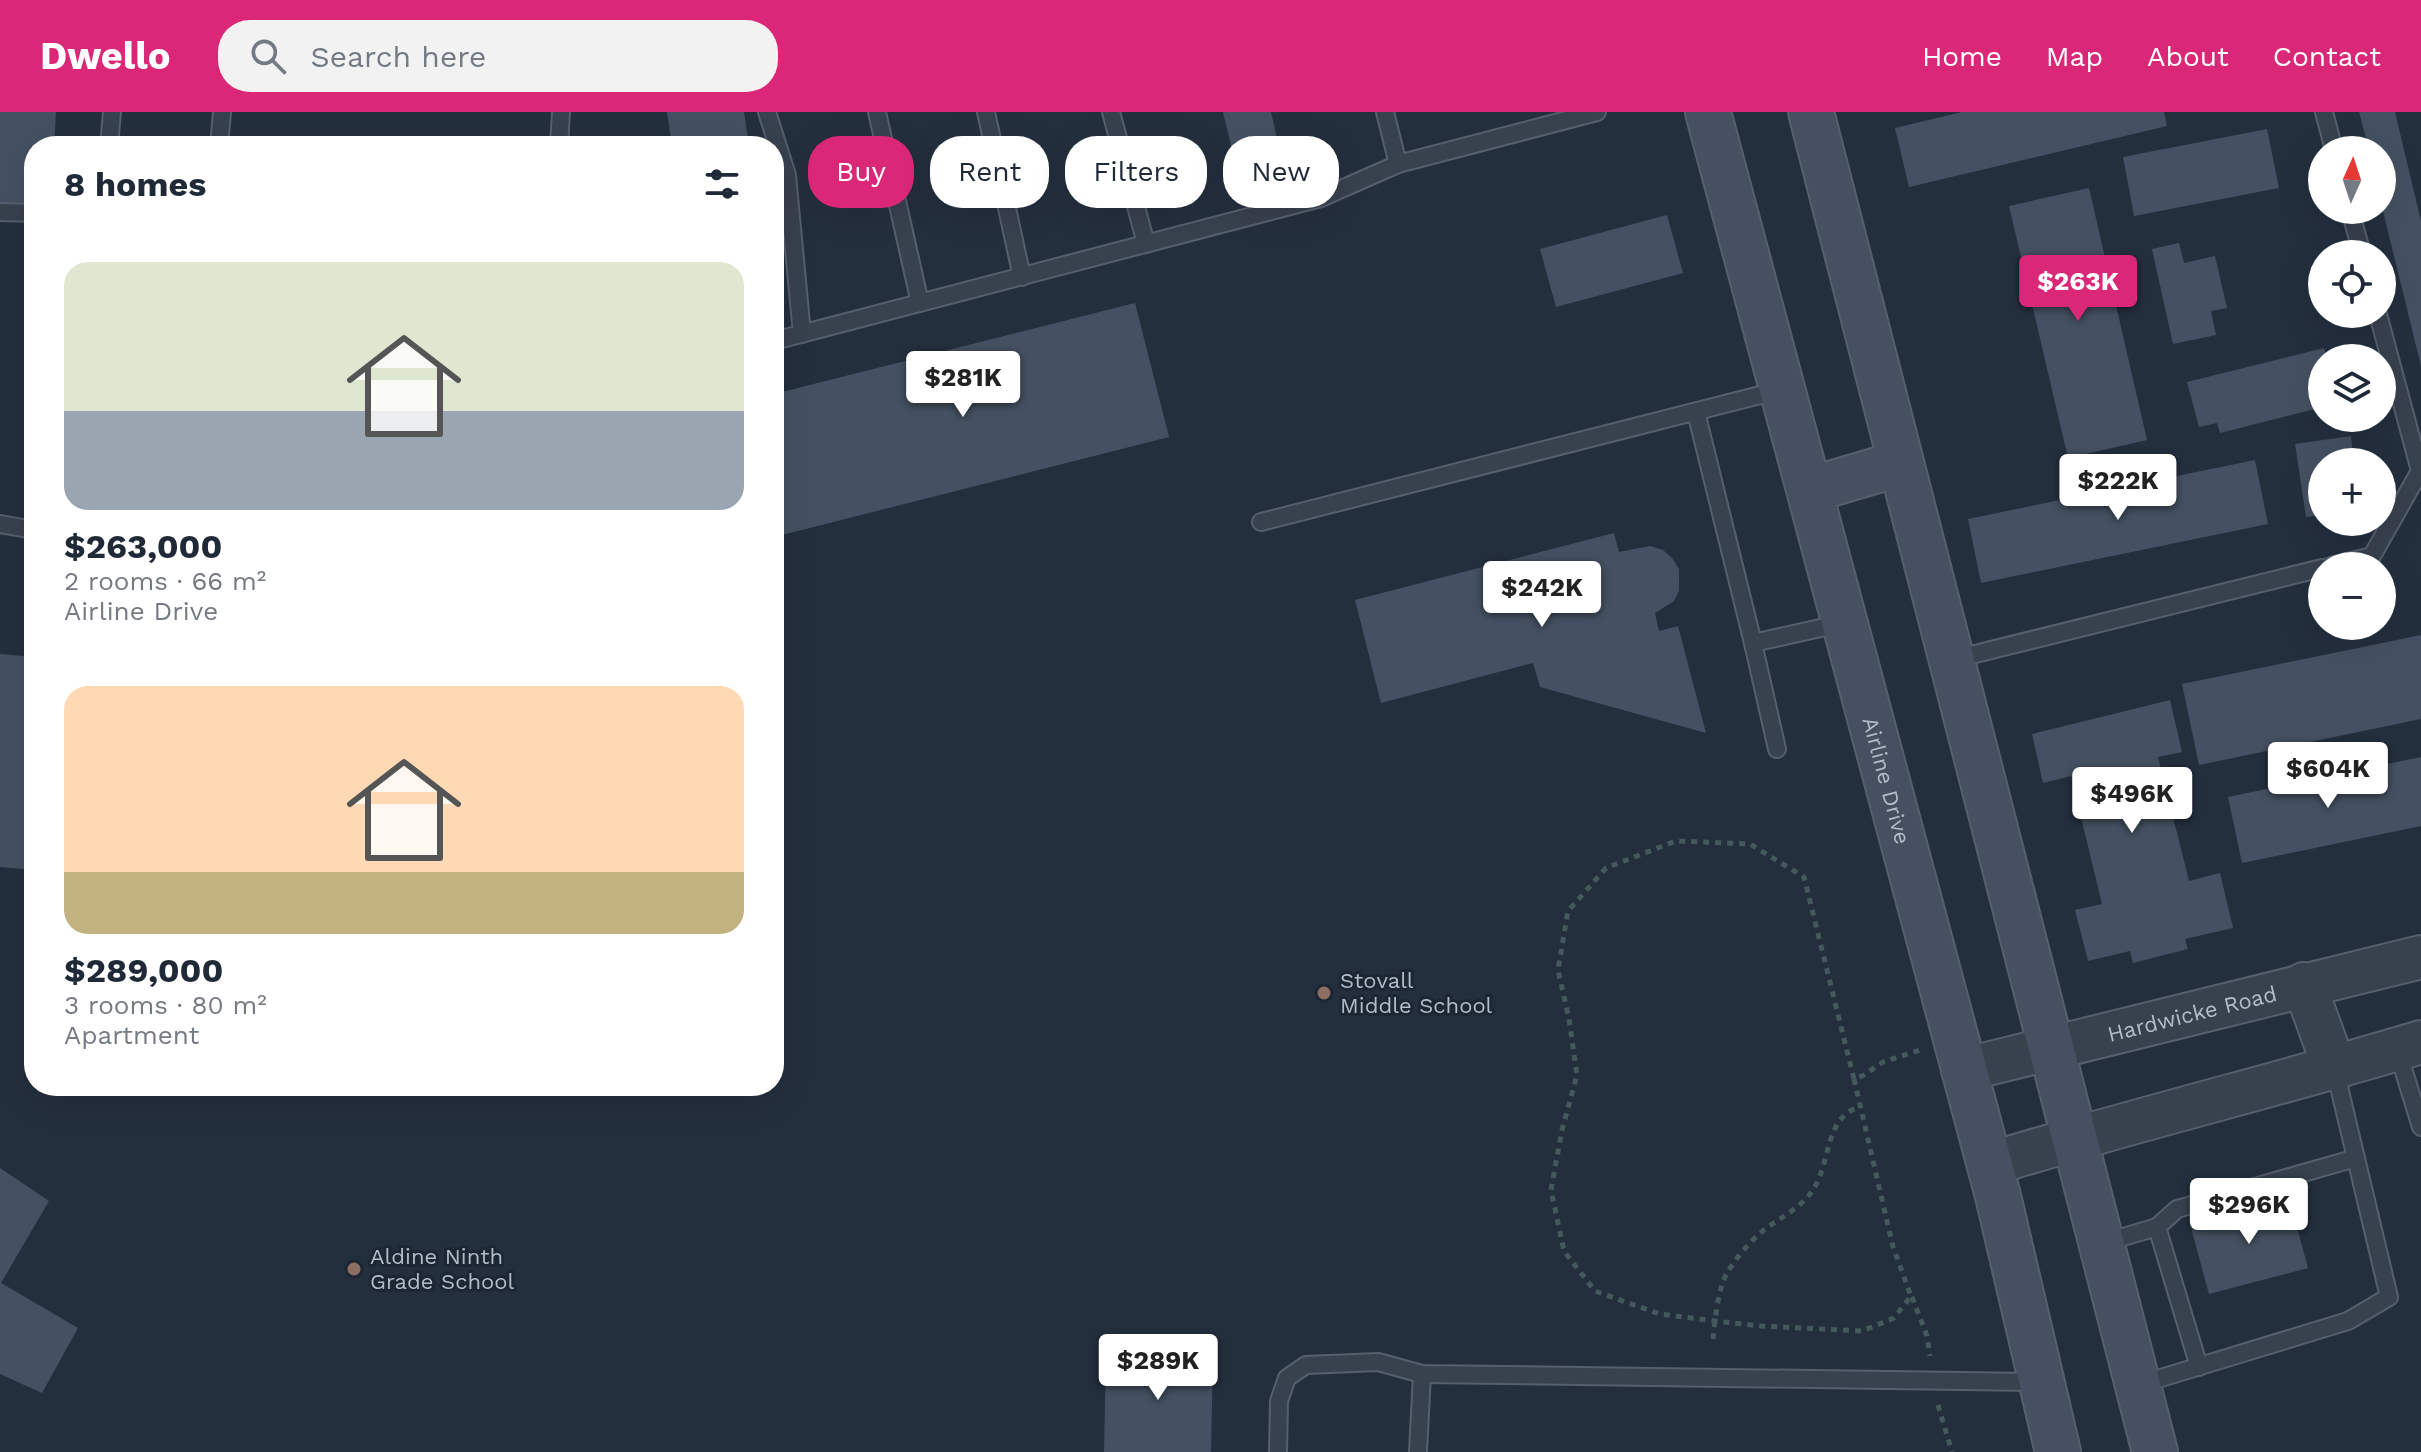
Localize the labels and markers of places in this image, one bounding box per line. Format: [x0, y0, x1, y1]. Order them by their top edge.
pin: $263K [2022, 255, 2134, 323]
pin: $281K [907, 351, 1019, 419]
pin: $222K [2062, 454, 2174, 522]
pin: $242K [1486, 561, 1598, 629]
pin: $604K [2272, 742, 2384, 810]
pin: $496K [2076, 767, 2188, 835]
place label: Stovall Middle School [1340, 968, 1493, 1018]
marker: Stovall Middle School [1315, 984, 1333, 1002]
pin: $296K [2193, 1178, 2305, 1246]
place label: Aldine Ninth Grade School [370, 1244, 514, 1294]
marker: Aldine Ninth Grade School [345, 1260, 363, 1278]
pin: $289K [1102, 1334, 1214, 1402]

